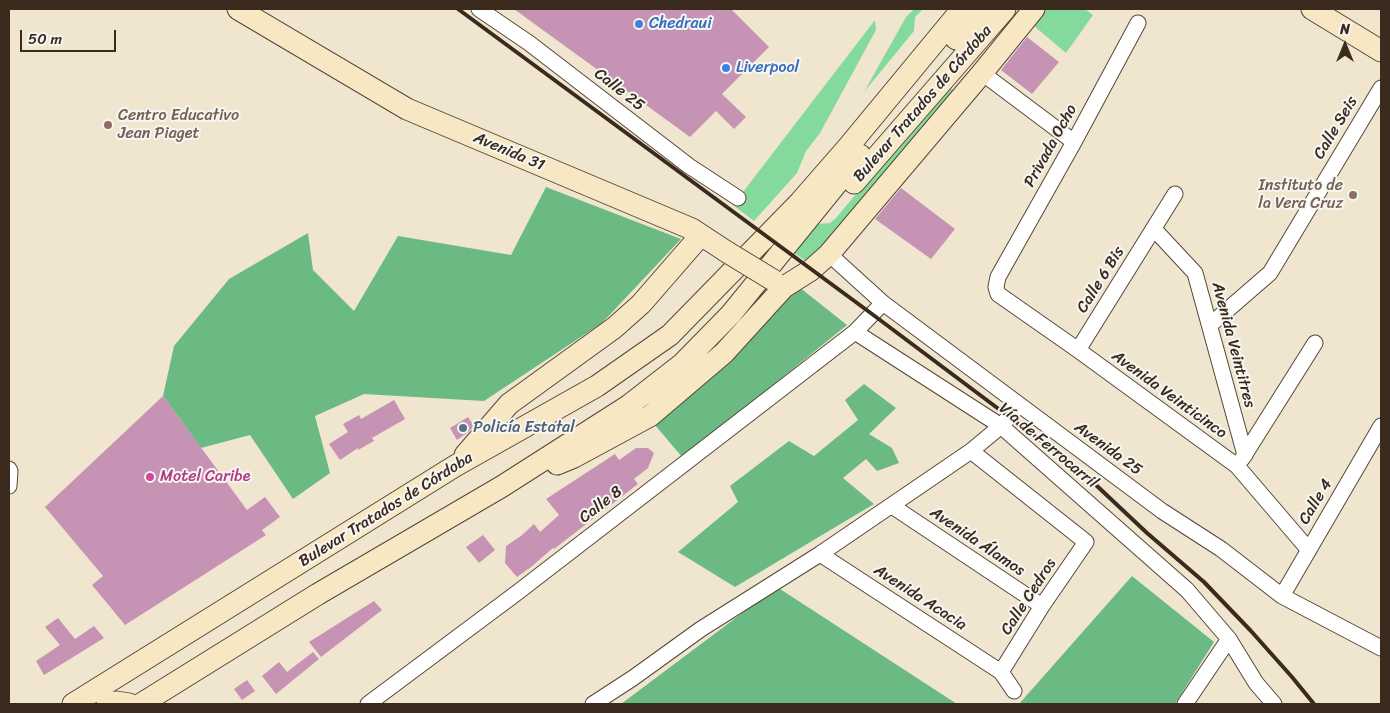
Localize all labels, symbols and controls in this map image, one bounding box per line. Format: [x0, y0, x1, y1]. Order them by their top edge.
place label: Chedraui [649, 14, 712, 34]
text: N [1340, 17, 1350, 42]
marker: Chedraui [633, 18, 645, 30]
scale bar [22, 20, 119, 52]
north arrow [1320, 20, 1370, 70]
street label: Bulevar Tratados de Córdoba [850, 22, 996, 186]
text: 50 m [28, 26, 62, 52]
place label: Liverpool [736, 58, 799, 78]
marker: Liverpool [720, 62, 732, 74]
street label: Calle 25 [590, 64, 648, 116]
street label: Calle Seis [1310, 93, 1362, 163]
street label: Privada Ocho [1020, 101, 1082, 191]
place label: Centro Educativo Jean Piaget [118, 106, 239, 144]
marker: Centro Educativo Jean Piaget [102, 119, 114, 131]
street label: Avenida 31 [471, 128, 547, 176]
place label: Instituto de la Vera Cruz [1258, 176, 1343, 214]
marker: Instituto de la Vera Cruz [1347, 189, 1359, 201]
street label: Calle 6 Bis [1073, 243, 1129, 317]
street label: Avenida Veintitres [1207, 280, 1259, 410]
street label: Avenida Veinticinco [1108, 347, 1230, 443]
street label: Vía de Ferrocarril [995, 399, 1101, 493]
place label: Policía Estatal [473, 418, 575, 438]
street label: Avenida 25 [1070, 418, 1146, 480]
marker: Policía Estatal [457, 422, 469, 434]
street label: Bulevar Tratados de Córdoba [296, 449, 476, 571]
place label: Motel Caribe [160, 467, 250, 487]
marker: Motel Caribe [144, 471, 156, 483]
street label: Calle 4 [1295, 476, 1337, 528]
street label: Calle 8 [576, 482, 626, 528]
street label: Avenida Álamos [926, 503, 1028, 581]
street label: Calle Cedros [997, 555, 1061, 639]
street label: Avenida Acacia [870, 561, 970, 635]

